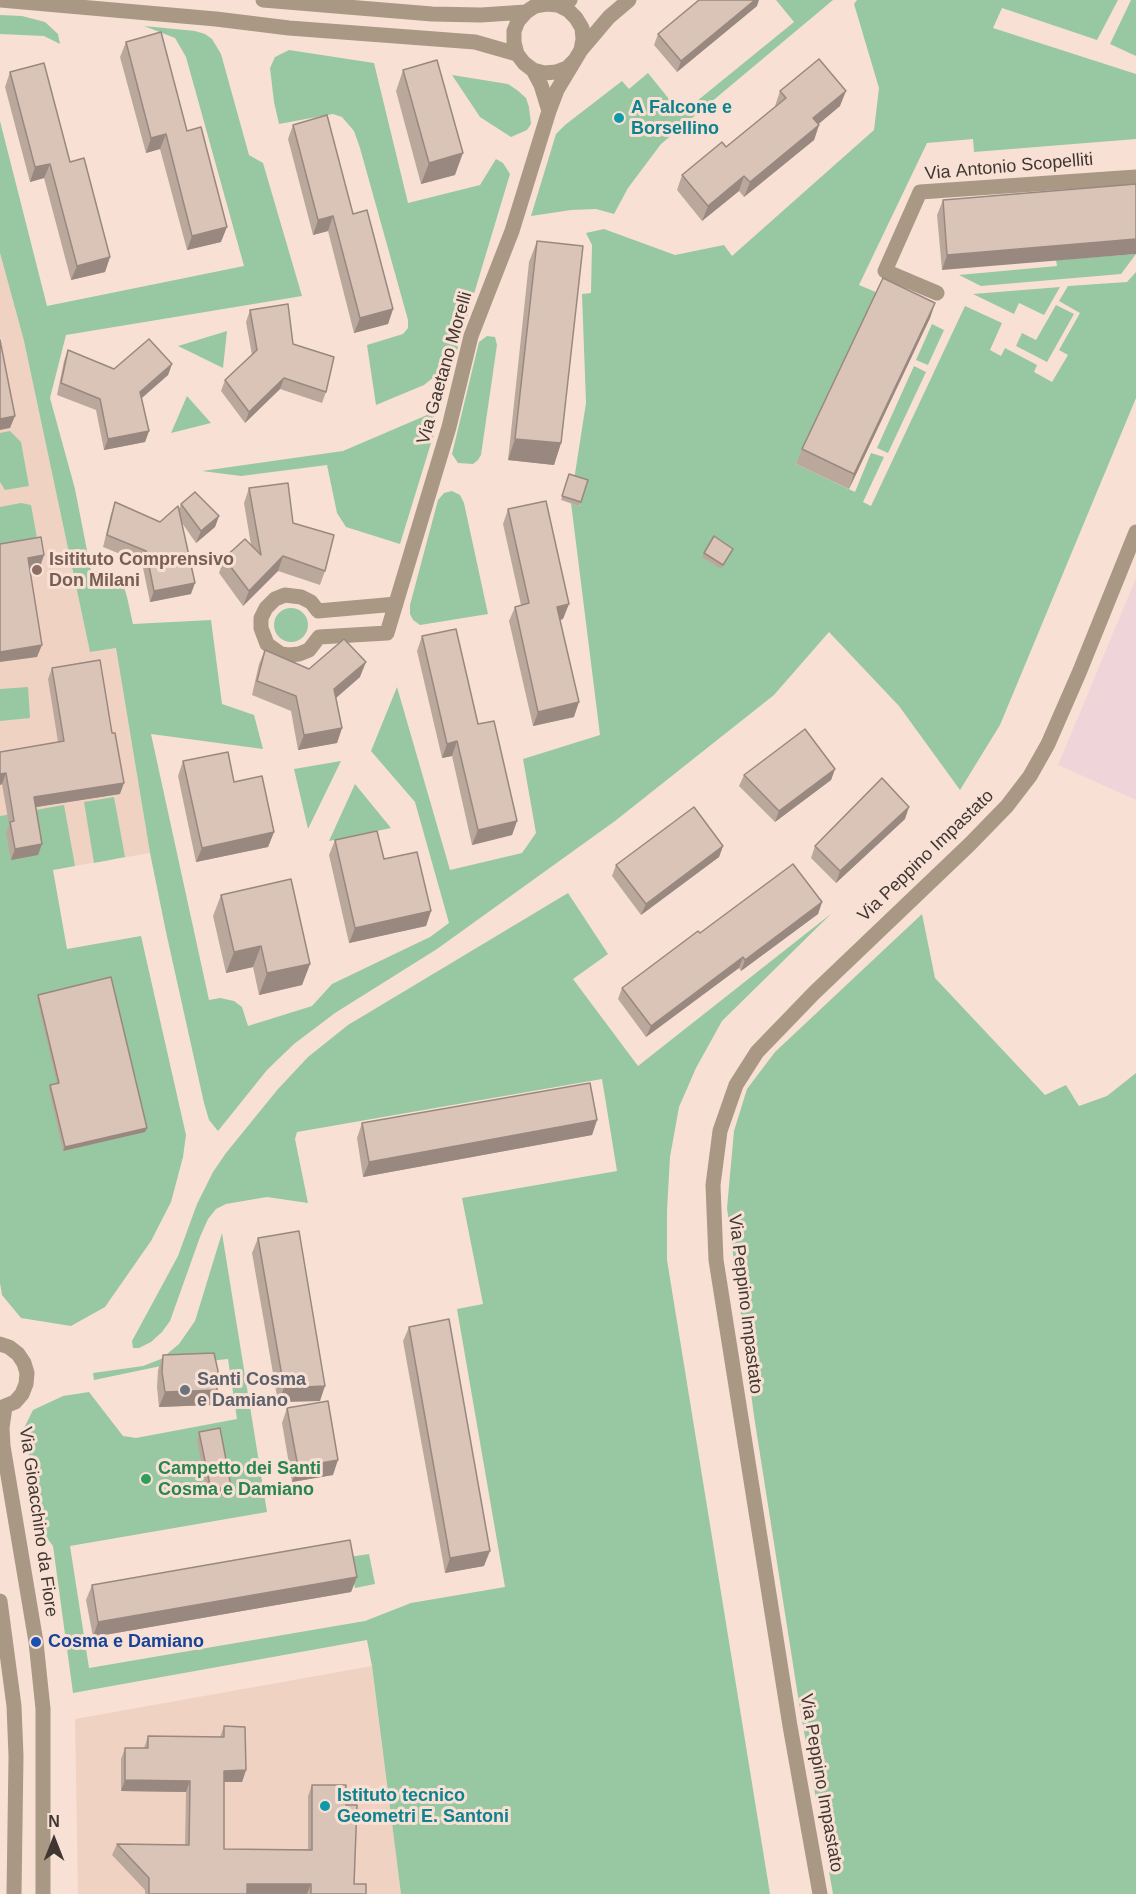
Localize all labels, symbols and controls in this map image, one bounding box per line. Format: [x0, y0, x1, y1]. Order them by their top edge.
place label: A Falcone e Borsellino [631, 97, 732, 140]
marker: A Falcone e Borsellino [612, 111, 626, 125]
street label: Via Antonio Scopelliti [924, 149, 1094, 185]
street label: Via Gaetano Morelli [413, 289, 477, 447]
place label: Isitituto Comprensivo Don Milani [49, 549, 234, 592]
marker: Isitituto Comprensivo Don Milani [30, 563, 44, 577]
street label: Via Peppino Impastato [853, 785, 999, 927]
street label: Via Peppino Impastato [723, 1213, 767, 1395]
place label: Santi Cosma e Damiano [197, 1369, 306, 1412]
marker: Santi Cosma e Damiano [178, 1383, 192, 1397]
street label: Via Gioacchino da Fiore [14, 1426, 62, 1618]
place label: Campetto dei Santi Cosma e Damiano [158, 1458, 321, 1500]
marker: Campetto dei Santi Cosma e Damiano [139, 1472, 153, 1486]
place label: Cosma e Damiano [48, 1631, 204, 1653]
marker: Cosma e Damiano [29, 1635, 43, 1649]
street label: Via Peppino Impastato [795, 1692, 847, 1874]
place label: Istituto tecnico Geometri E. Santoni [337, 1785, 509, 1828]
marker: Istituto tecnico Geometri E. Santoni [318, 1799, 332, 1813]
north arrow [24, 1810, 84, 1870]
text: N [48, 1813, 60, 1830]

